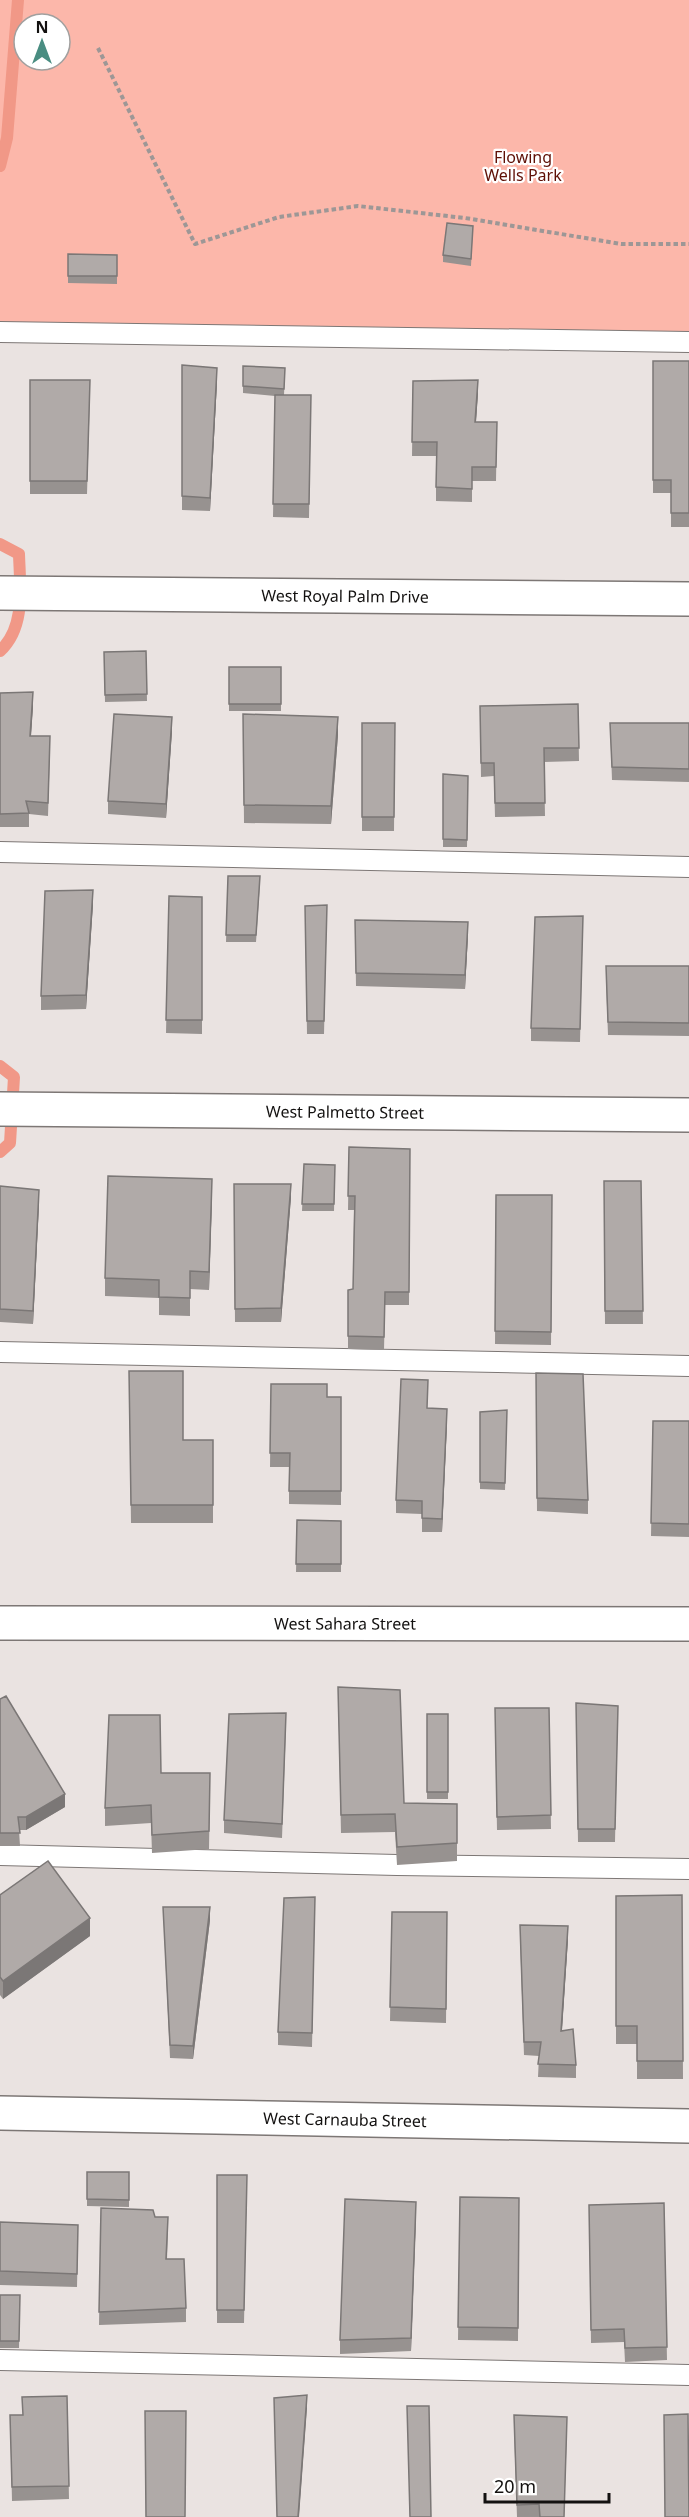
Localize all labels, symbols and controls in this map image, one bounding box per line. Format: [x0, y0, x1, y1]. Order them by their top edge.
north arrow [12, 12, 72, 72]
text: N [35, 16, 49, 38]
park label: Flowing Wells Park [484, 146, 562, 186]
street label: West Royal Palm Drive [261, 584, 429, 608]
street label: West Palmetto Street [266, 1100, 424, 1124]
street label: West Sahara Street [274, 1612, 416, 1635]
street label: West Carnauba Street [263, 2107, 427, 2132]
scale bar [485, 2466, 610, 2504]
text: 20 m [494, 2474, 536, 2498]

